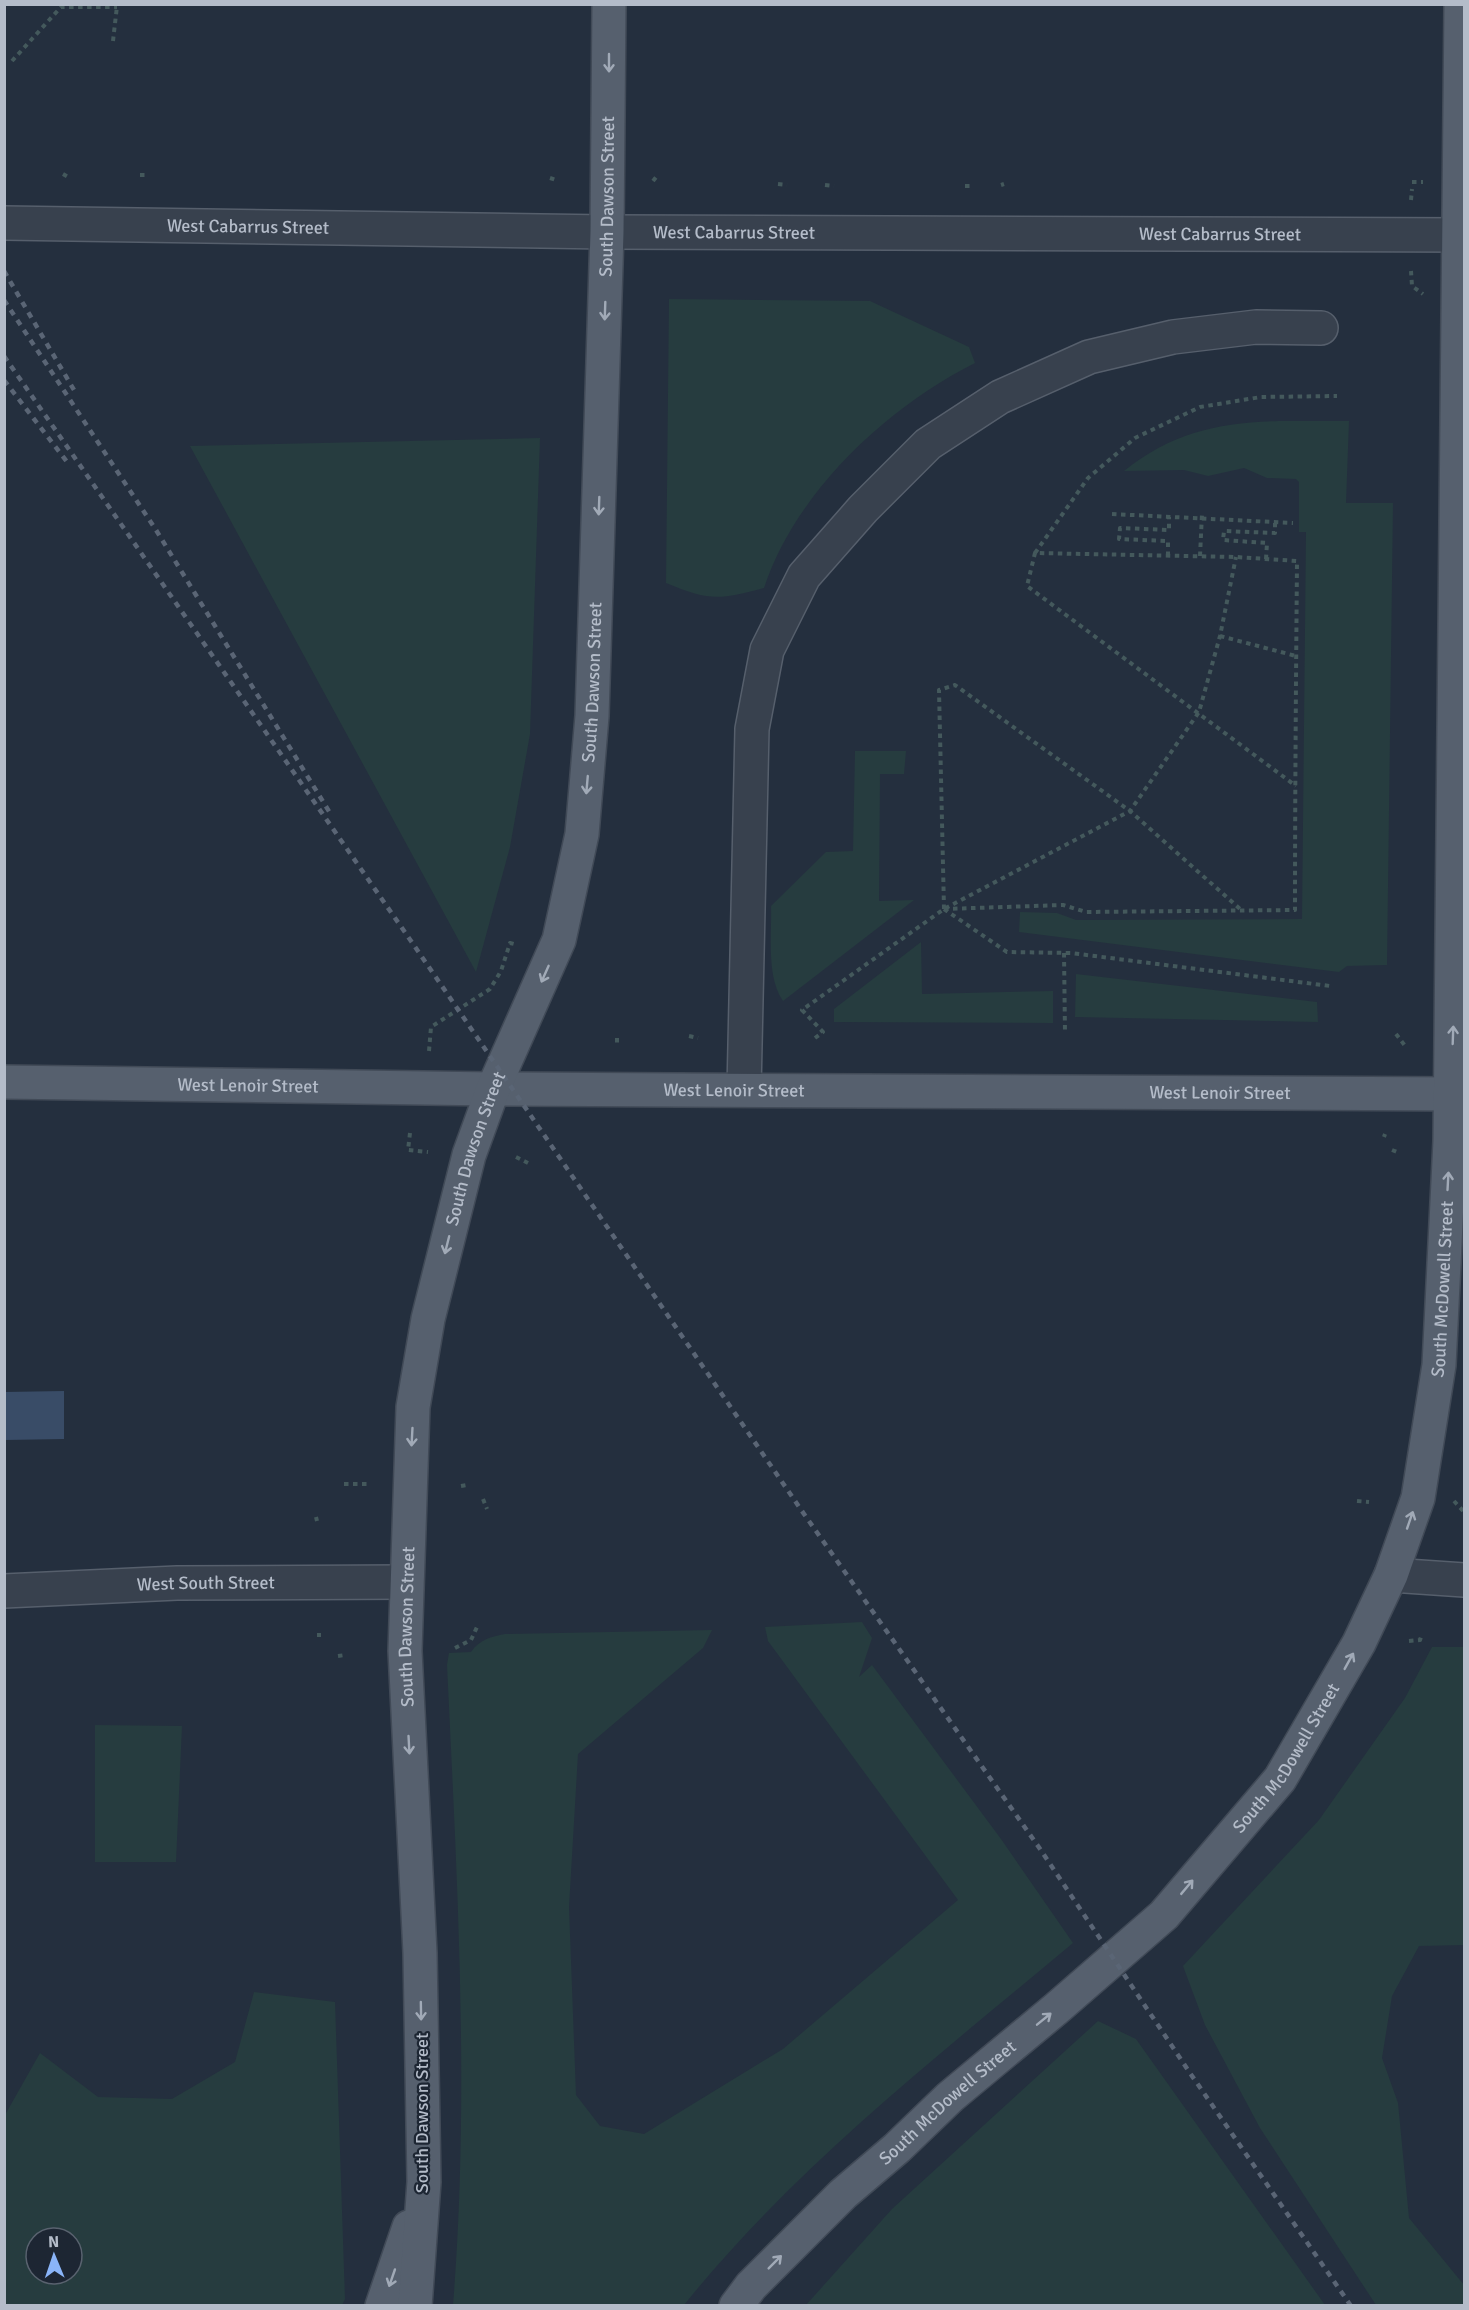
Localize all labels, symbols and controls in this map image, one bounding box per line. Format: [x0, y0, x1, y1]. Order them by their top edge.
one-way arrow [603, 52, 615, 72]
street label: South Dawson Street [595, 116, 619, 277]
street label: West Cabarrus Street [167, 214, 329, 239]
street label: West Cabarrus Street [653, 221, 815, 244]
street label: West Cabarrus Street [1139, 223, 1301, 245]
one-way arrow [599, 301, 610, 321]
one-way arrow [593, 496, 604, 516]
street label: South Dawson Street [577, 602, 607, 763]
one-way arrow [581, 775, 592, 794]
one-way arrow [538, 965, 550, 983]
one-way arrow [1447, 1026, 1458, 1046]
street label: South Dawson Street [441, 1068, 510, 1228]
street label: West Lenoir Street [177, 1073, 319, 1098]
street label: West Lenoir Street [663, 1079, 805, 1102]
street label: West Lenoir Street [1149, 1081, 1291, 1104]
one-way arrow [1443, 1171, 1454, 1191]
street label: South McDowell Street [1426, 1200, 1458, 1379]
one-way arrow [440, 1235, 452, 1254]
one-way arrow [406, 1426, 417, 1446]
one-way arrow [1406, 1511, 1417, 1530]
street label: South Dawson Street [394, 1546, 419, 1708]
street label: West South Street [136, 1572, 275, 1596]
one-way arrow [1343, 1653, 1355, 1670]
street label: South McDowell Street [1228, 1679, 1344, 1837]
one-way arrow [404, 1735, 415, 1755]
one-way arrow [1181, 1879, 1194, 1895]
one-way arrow [416, 2001, 427, 2021]
one-way arrow [1036, 2012, 1051, 2026]
street label: South Dawson Street [411, 2033, 433, 2193]
street label: South McDowell Street [874, 2036, 1021, 2169]
north arrow [24, 2226, 84, 2286]
text: N [48, 2232, 59, 2252]
one-way arrow [767, 2255, 782, 2269]
one-way arrow [386, 2268, 397, 2287]

